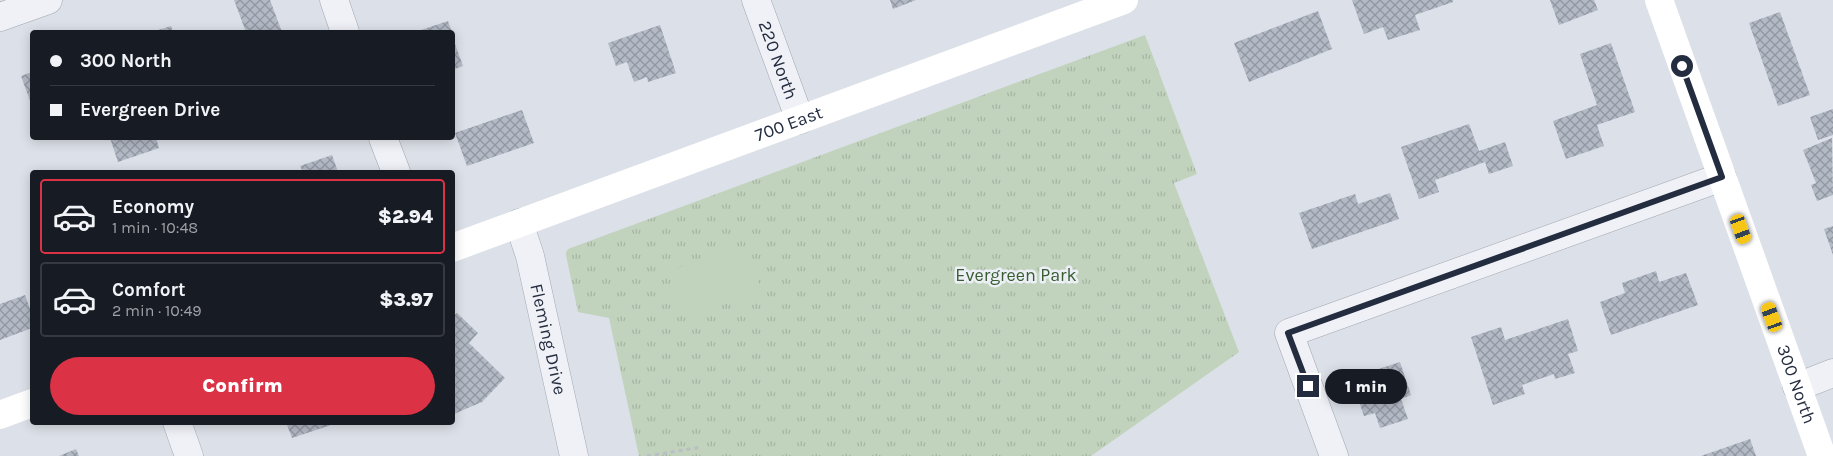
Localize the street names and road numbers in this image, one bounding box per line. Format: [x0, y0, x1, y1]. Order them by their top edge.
street label: 220 North [754, 18, 803, 102]
street label: 700 East [752, 101, 826, 146]
street label: Fleming Drive [525, 282, 571, 397]
street label: 300 North [1772, 342, 1821, 427]

